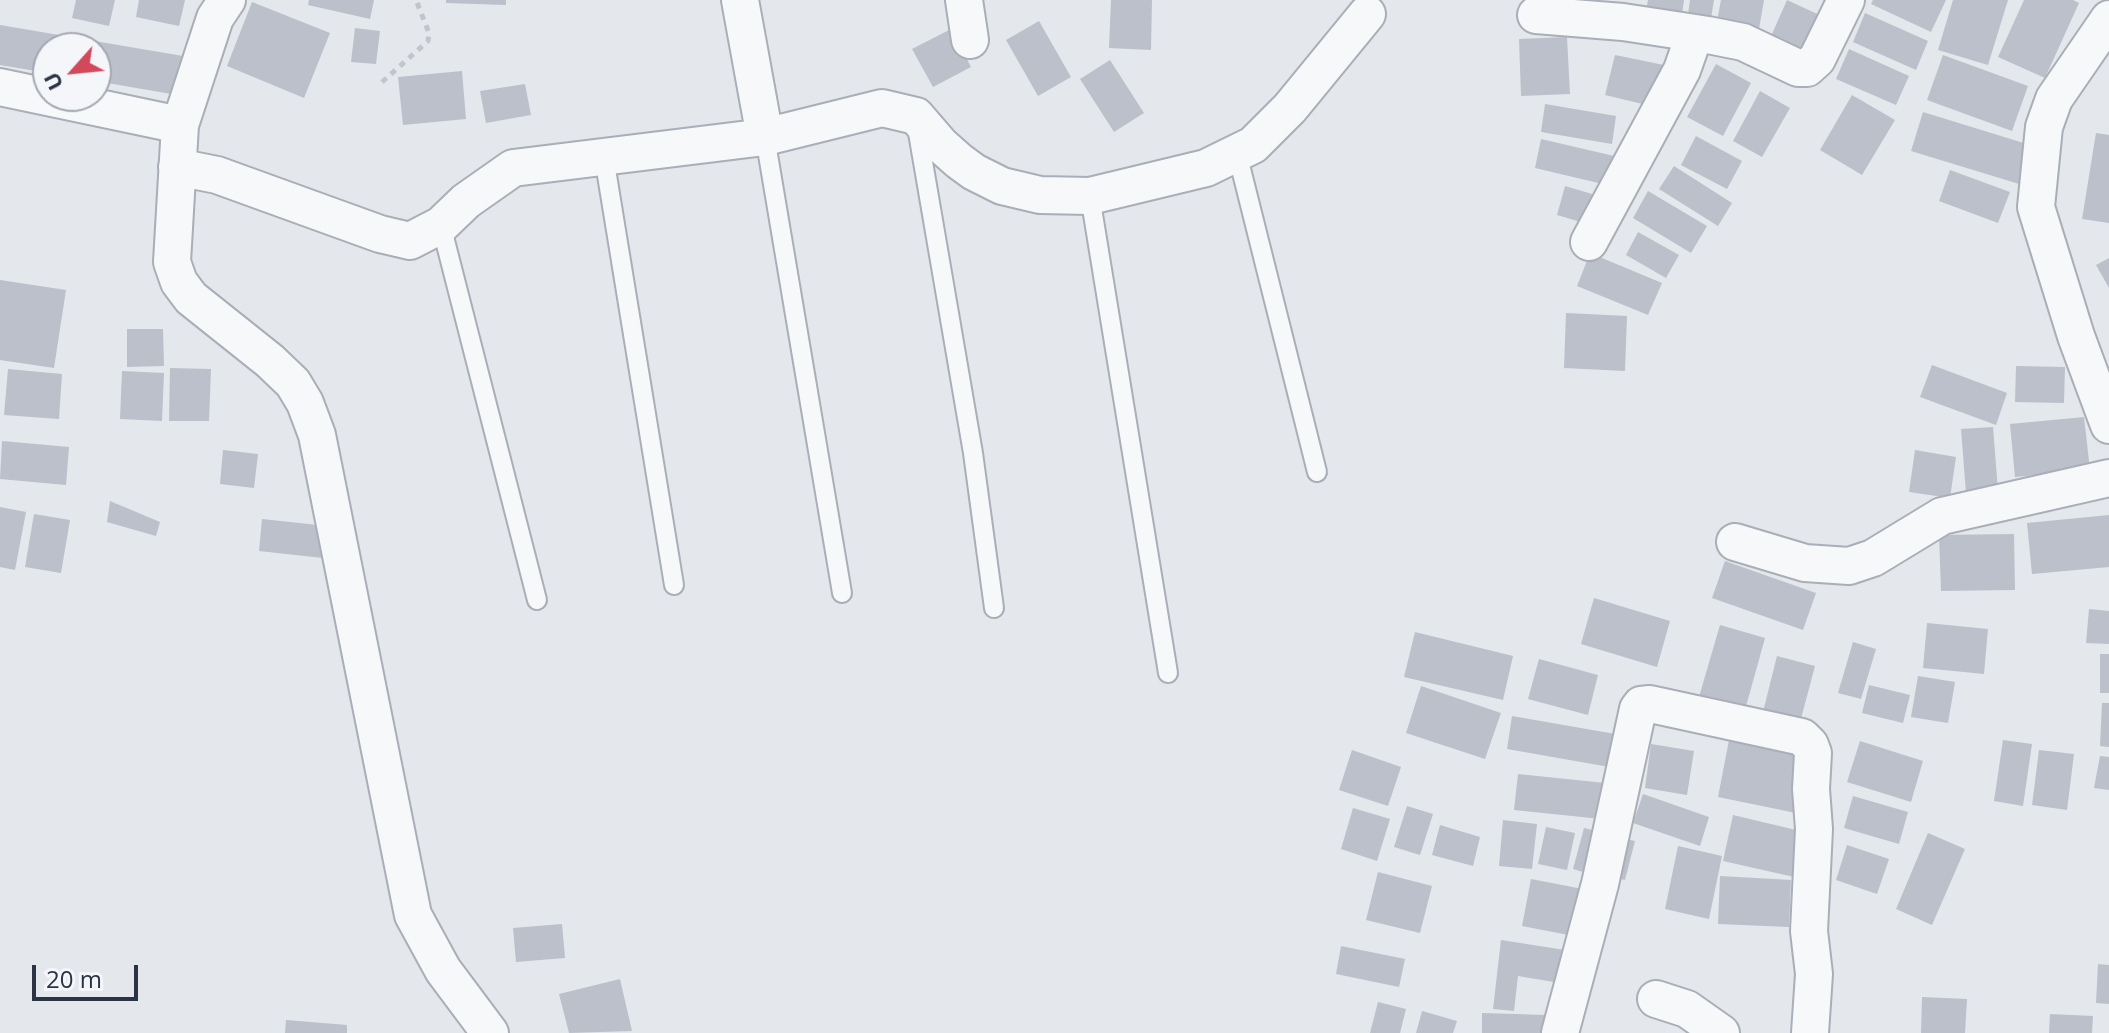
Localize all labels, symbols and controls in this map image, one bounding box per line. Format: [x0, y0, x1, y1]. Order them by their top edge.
north arrow [32, 32, 112, 112]
text: U [35, 68, 70, 96]
scale bar [36, 949, 142, 999]
text: 20 m [46, 962, 102, 995]

